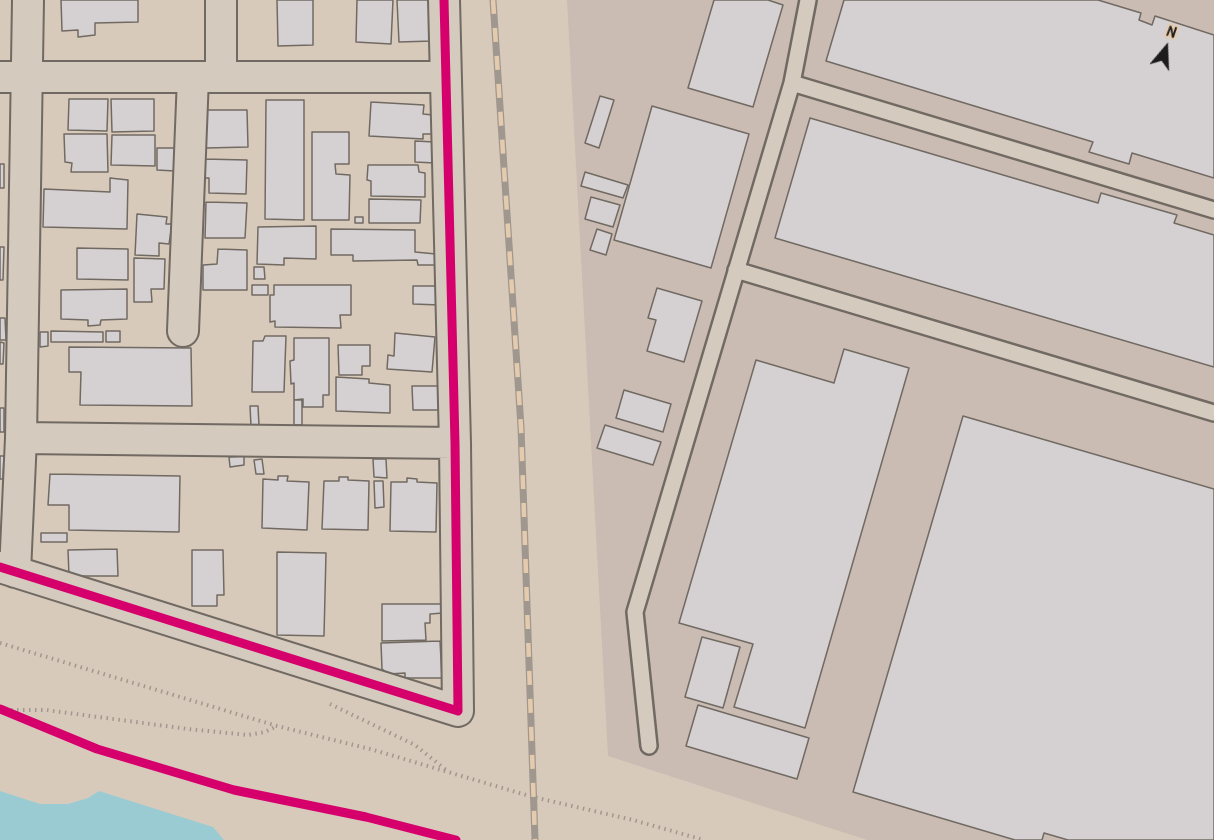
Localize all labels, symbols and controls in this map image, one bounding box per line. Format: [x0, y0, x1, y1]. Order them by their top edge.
north arrow [1136, 18, 1196, 78]
text: N [1164, 19, 1179, 43]

